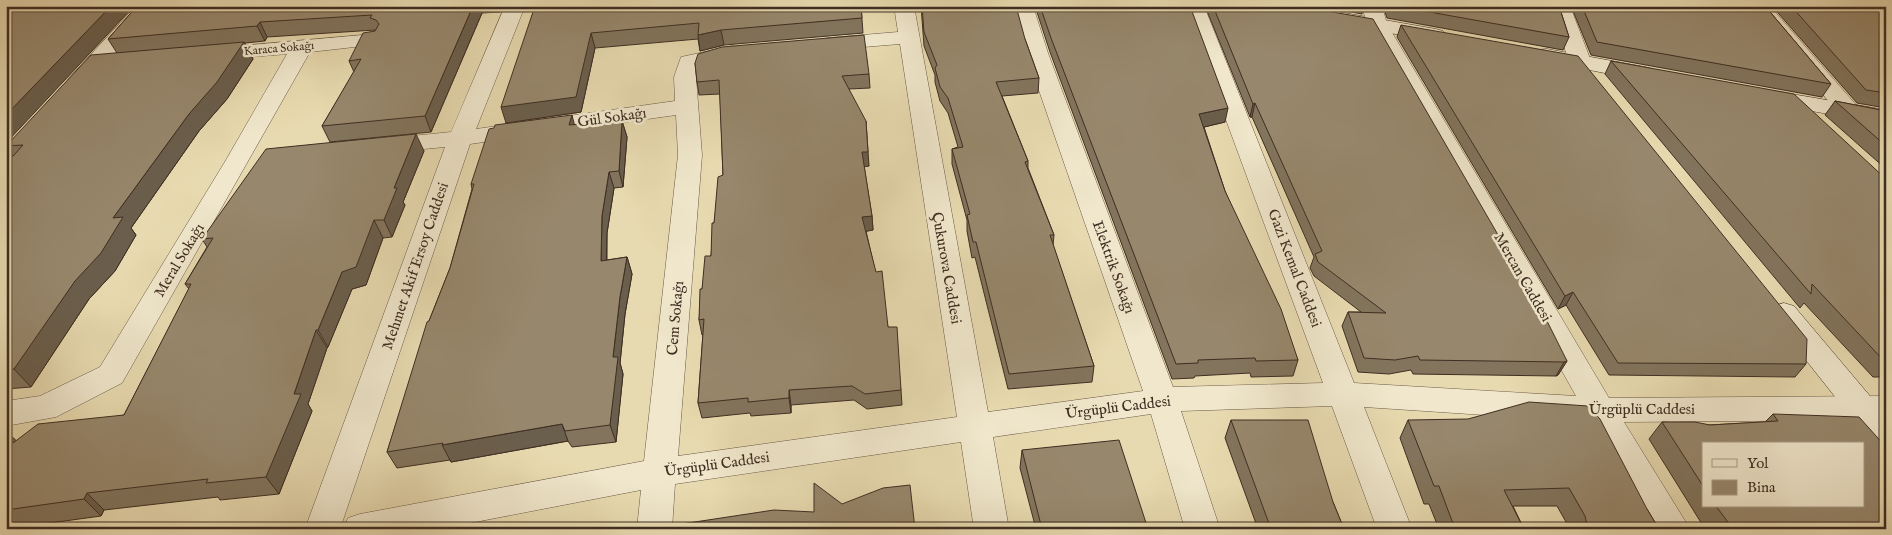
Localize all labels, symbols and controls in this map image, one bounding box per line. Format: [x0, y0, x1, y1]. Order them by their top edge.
street label: Karaca Sokağı [243, 38, 315, 59]
street label: Gül Sokağı [576, 103, 648, 132]
street label: Mehmet Akif Ersoy Caddesi [378, 180, 453, 352]
street label: Gazi Kemal Caddesi [1263, 206, 1326, 330]
street label: Çukurova Caddesi [927, 211, 966, 326]
street label: Elektrik Sokağı [1088, 218, 1139, 316]
street label: Meral Sokağı [150, 220, 209, 301]
street label: Mercan Caddesi [1489, 229, 1556, 325]
street label: Cem Sokağı [663, 280, 688, 356]
street label: Ürgüplü Caddesi [1064, 392, 1172, 423]
street label: Ürgüplü Caddesi [1589, 400, 1695, 419]
legend [1702, 442, 1864, 508]
street label: Ürgüplü Caddesi [663, 448, 771, 481]
text: Yol [1747, 454, 1769, 473]
text: Bina [1747, 478, 1776, 497]

